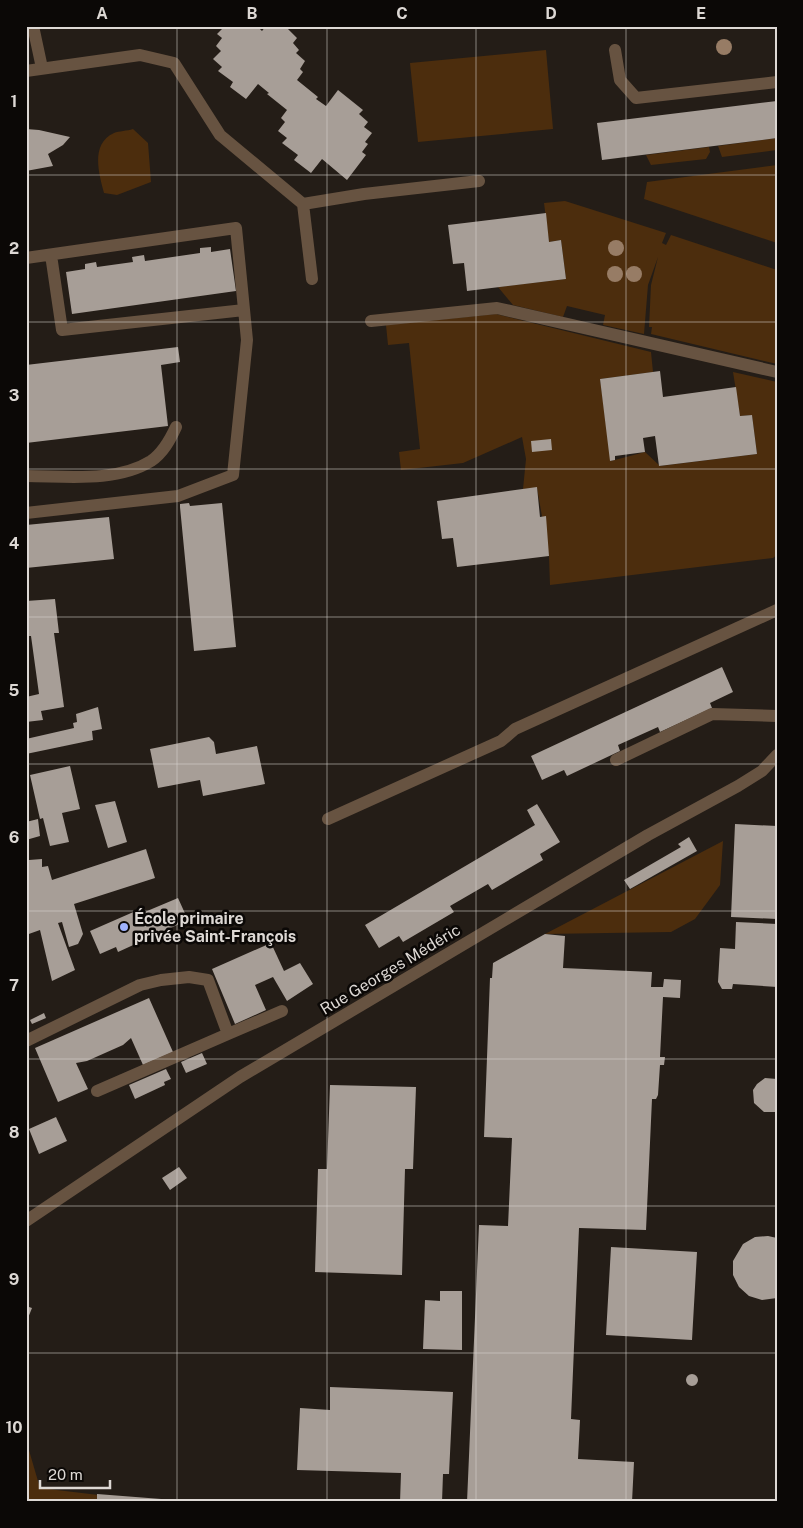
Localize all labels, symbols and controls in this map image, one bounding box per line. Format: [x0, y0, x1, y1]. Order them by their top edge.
text: A [96, 4, 108, 23]
text: B [247, 4, 258, 23]
text: C [396, 4, 408, 23]
text: D [545, 4, 557, 23]
text: E [696, 4, 706, 23]
text: 1 [11, 92, 17, 111]
text: 2 [9, 239, 19, 258]
text: 3 [9, 386, 19, 405]
text: 4 [9, 534, 20, 553]
text: 5 [9, 681, 20, 700]
text: 6 [9, 828, 19, 847]
place label: École primaire privée Saint-François [134, 908, 296, 946]
street label: Rue Georges Médéric [317, 920, 464, 1019]
marker: École primaire privée Saint-François [118, 921, 130, 933]
text: 7 [9, 976, 19, 995]
text: 8 [9, 1123, 20, 1142]
text: 9 [9, 1270, 19, 1289]
text: 10 [5, 1418, 23, 1437]
scale bar [40, 1458, 110, 1490]
text: 20 m [48, 1466, 83, 1483]

